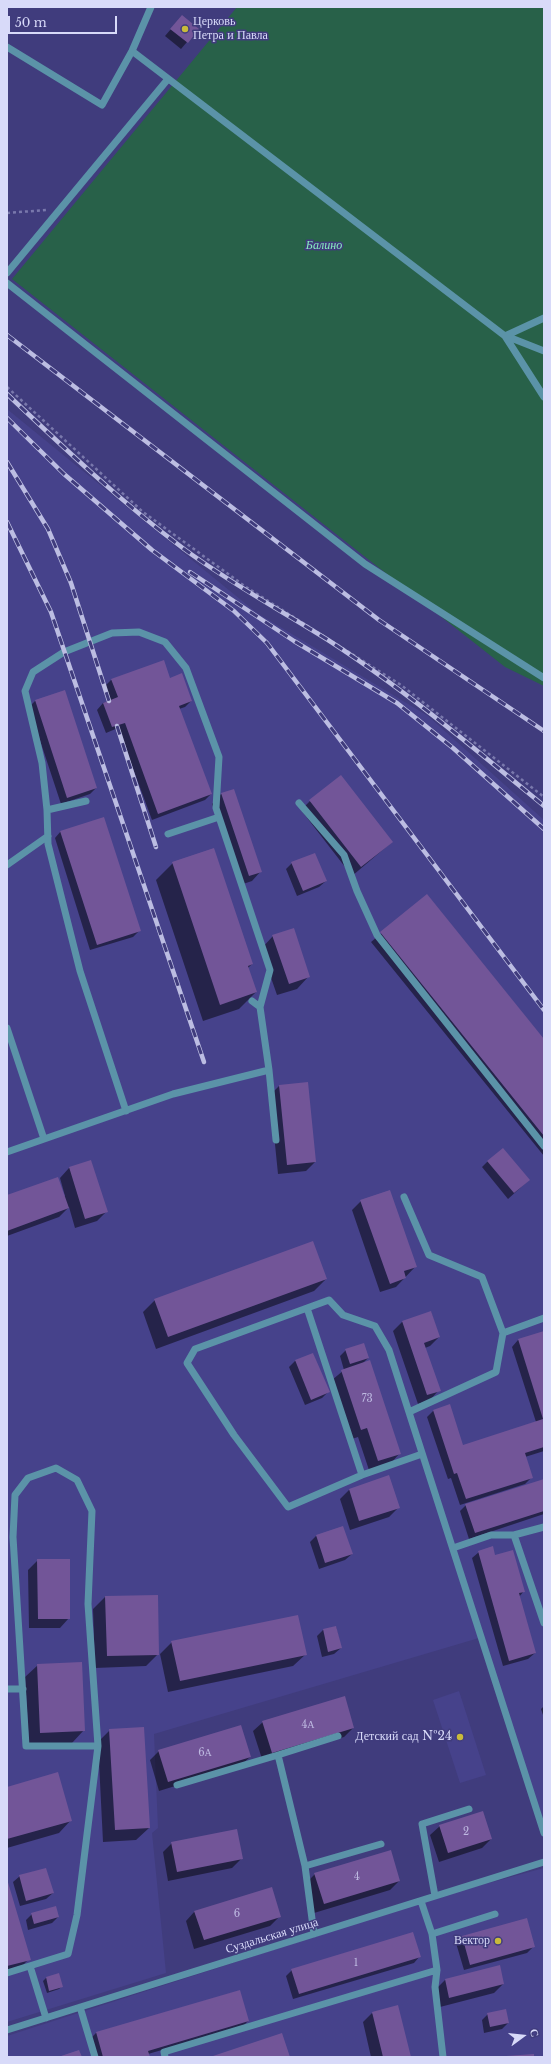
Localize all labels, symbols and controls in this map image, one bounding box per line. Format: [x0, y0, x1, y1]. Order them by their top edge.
scale bar [10, 8, 119, 34]
text: 50 m [15, 15, 47, 30]
place label: Церковь Петра и Павла [193, 15, 268, 43]
marker: Церковь Петра и Павла [180, 24, 190, 34]
park label: Балино [306, 239, 342, 253]
house number: 73 [361, 1393, 373, 1405]
house number: 4А [301, 1719, 315, 1731]
place label: Детский сад №24 [355, 1730, 452, 1744]
marker: Детский сад №24 [455, 1732, 465, 1742]
house number: 6А [198, 1747, 212, 1759]
house number: 2 [463, 1826, 469, 1838]
house number: 4 [354, 1871, 360, 1883]
house number: 6 [234, 1908, 240, 1920]
street label: Суздальская улица [224, 1915, 320, 1957]
place label: Вектор [454, 1934, 490, 1948]
marker: Вектор [493, 1936, 503, 1946]
house number: 1 [354, 1957, 358, 1969]
north arrow [503, 2016, 543, 2056]
text: С [527, 2027, 542, 2039]

